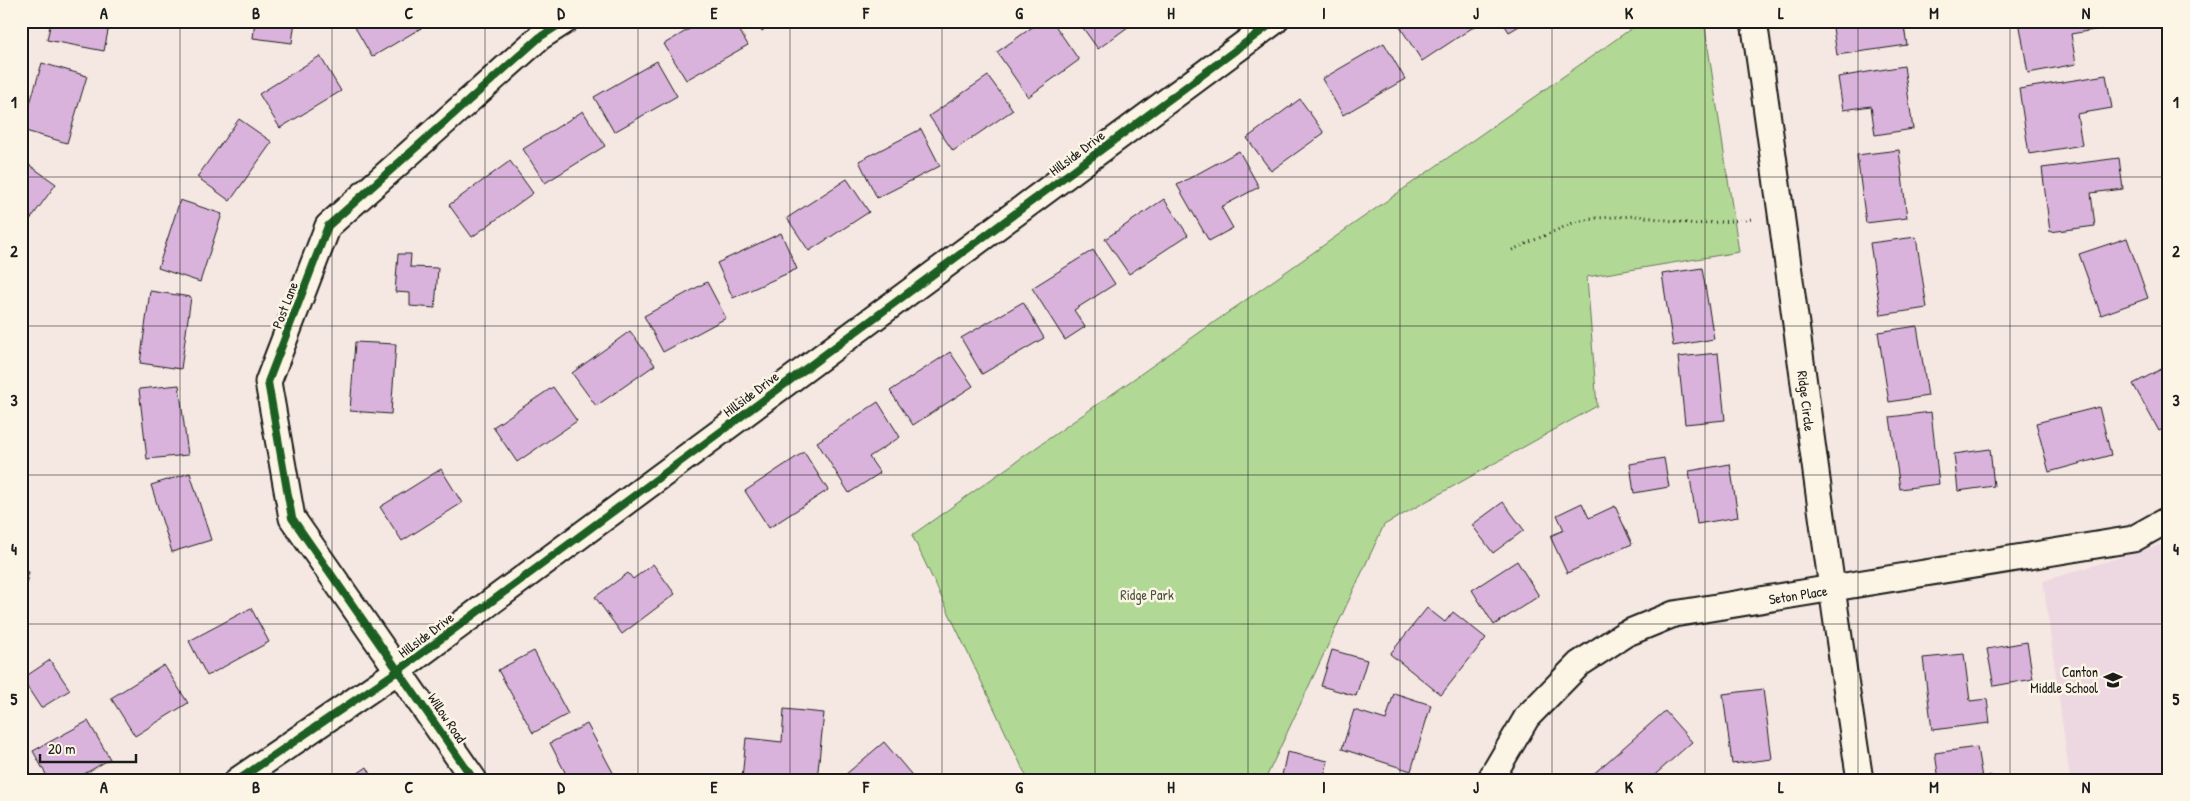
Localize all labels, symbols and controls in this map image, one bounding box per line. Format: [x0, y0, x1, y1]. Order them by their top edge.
text: A [100, 2, 108, 24]
text: B [252, 2, 260, 24]
text: C [405, 2, 414, 24]
text: D [557, 2, 565, 24]
text: E [710, 2, 718, 24]
text: F [862, 2, 870, 24]
text: G [1015, 2, 1023, 24]
text: H [1167, 2, 1175, 24]
text: I [1322, 2, 1326, 24]
text: J [1473, 2, 1479, 24]
text: K [1625, 2, 1634, 24]
text: L [1778, 2, 1784, 24]
text: M [1929, 2, 1939, 24]
text: N [2082, 2, 2091, 24]
text: 1 [11, 91, 17, 113]
text: 1 [2173, 91, 2179, 113]
street label: Hillside Drive [1045, 125, 1109, 180]
text: 2 [10, 240, 18, 262]
text: 2 [2172, 240, 2180, 262]
street label: Post Lane [267, 278, 302, 331]
street label: Hillside Drive [719, 366, 783, 421]
street label: Ridge Circle [1792, 370, 1820, 433]
text: 3 [10, 389, 18, 411]
text: 3 [2172, 389, 2180, 411]
text: 4 [11, 538, 17, 560]
text: 4 [2173, 538, 2179, 560]
street label: Seton Place [1767, 580, 1829, 609]
park label: Ridge Park [1120, 585, 1174, 605]
street label: Hillside Drive [394, 607, 458, 662]
place label: Canton Middle School [2030, 662, 2098, 697]
school or university icon: Canton Middle School [2102, 669, 2124, 691]
text: 5 [11, 688, 18, 710]
text: 5 [2173, 688, 2180, 710]
street label: Willow Road [424, 689, 471, 747]
scale bar [40, 731, 136, 763]
text: 20 m [48, 738, 75, 759]
text: A [100, 776, 108, 798]
text: B [252, 776, 260, 798]
text: C [405, 776, 414, 798]
text: D [557, 776, 565, 798]
text: E [710, 776, 718, 798]
text: F [862, 776, 870, 798]
text: G [1015, 776, 1023, 798]
text: H [1167, 776, 1175, 798]
text: I [1322, 776, 1326, 798]
text: J [1473, 776, 1479, 798]
text: K [1625, 776, 1634, 798]
text: L [1778, 776, 1784, 798]
text: M [1929, 776, 1939, 798]
text: N [2082, 776, 2091, 798]

